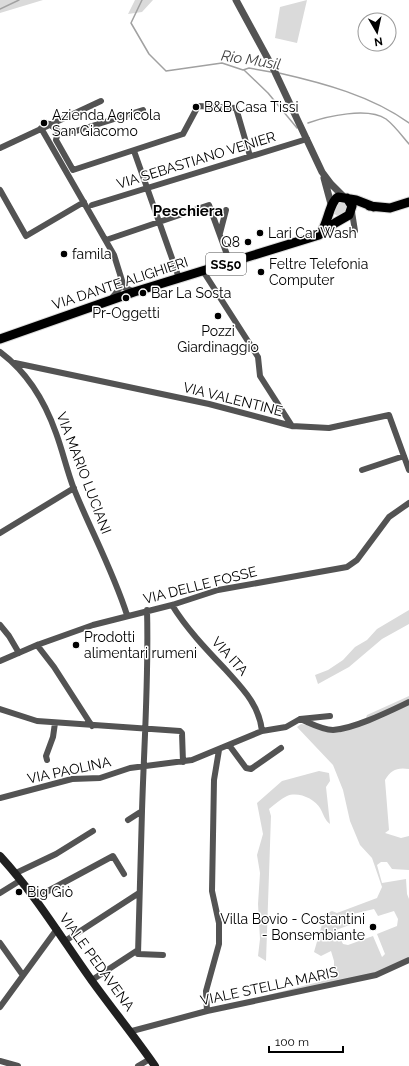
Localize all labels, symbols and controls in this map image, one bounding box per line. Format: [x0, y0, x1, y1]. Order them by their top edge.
north arrow [357, 12, 397, 52]
text: N [373, 34, 384, 48]
water label: Rio Musil [220, 46, 282, 74]
place label: B&B Casa Tissi [204, 99, 299, 115]
marker: B&B Casa Tissi [191, 102, 201, 112]
place label: Azienda Agricola San Giacomo [52, 107, 161, 139]
marker: Azienda Agricola San Giacomo [39, 118, 49, 128]
street label: VIA SEBASTIANO VENIER [115, 128, 277, 192]
district label: Peschiera [153, 202, 224, 220]
place label: Lari Car Wash [268, 225, 357, 241]
marker: Lari Car Wash [255, 228, 265, 238]
place label: Q8 [221, 234, 240, 250]
marker: Q8 [243, 237, 253, 247]
place label: famila [72, 246, 112, 262]
marker: famila [59, 249, 69, 259]
street label: VIA DANTE ALIGHIERI [50, 253, 190, 313]
road number: SS50 [206, 253, 246, 275]
place label: Feltre Telefonia Computer [269, 256, 368, 288]
marker: Feltre Telefonia Computer [256, 267, 266, 277]
place label: Bar La Sosta [151, 285, 231, 301]
marker: Bar La Sosta [138, 288, 148, 298]
marker: Pr-Oggetti [121, 293, 131, 303]
place label: Pr-Oggetti [92, 305, 160, 321]
marker: Pozzi Giardinaggio [213, 311, 223, 321]
place label: Pozzi Giardinaggio [177, 323, 259, 355]
street label: VIA VALENTINE [182, 379, 284, 419]
street label: VIA MARIO LUCIANI [53, 410, 115, 536]
street label: VIA DELLE FOSSE [141, 563, 259, 607]
place label: Prodotti alimentari rumeni [84, 629, 197, 661]
street label: VIA ITA [209, 634, 252, 679]
marker: Prodotti alimentari rumeni [71, 640, 81, 650]
street label: VIA PAOLINA [26, 753, 113, 787]
place label: Big Giò [27, 884, 73, 900]
marker: Big Giò [14, 887, 24, 897]
street label: VIALE PEDAVENA [56, 910, 138, 1014]
place label: Villa Bovio - Costantini - Bonsembiante [220, 911, 365, 943]
marker: Villa Bovio - Costantini - Bonsembiante [368, 922, 378, 932]
street label: VIALE STELLA MARIS [199, 964, 340, 1008]
scale bar [269, 1028, 343, 1054]
text: 100 m [275, 1035, 309, 1049]

